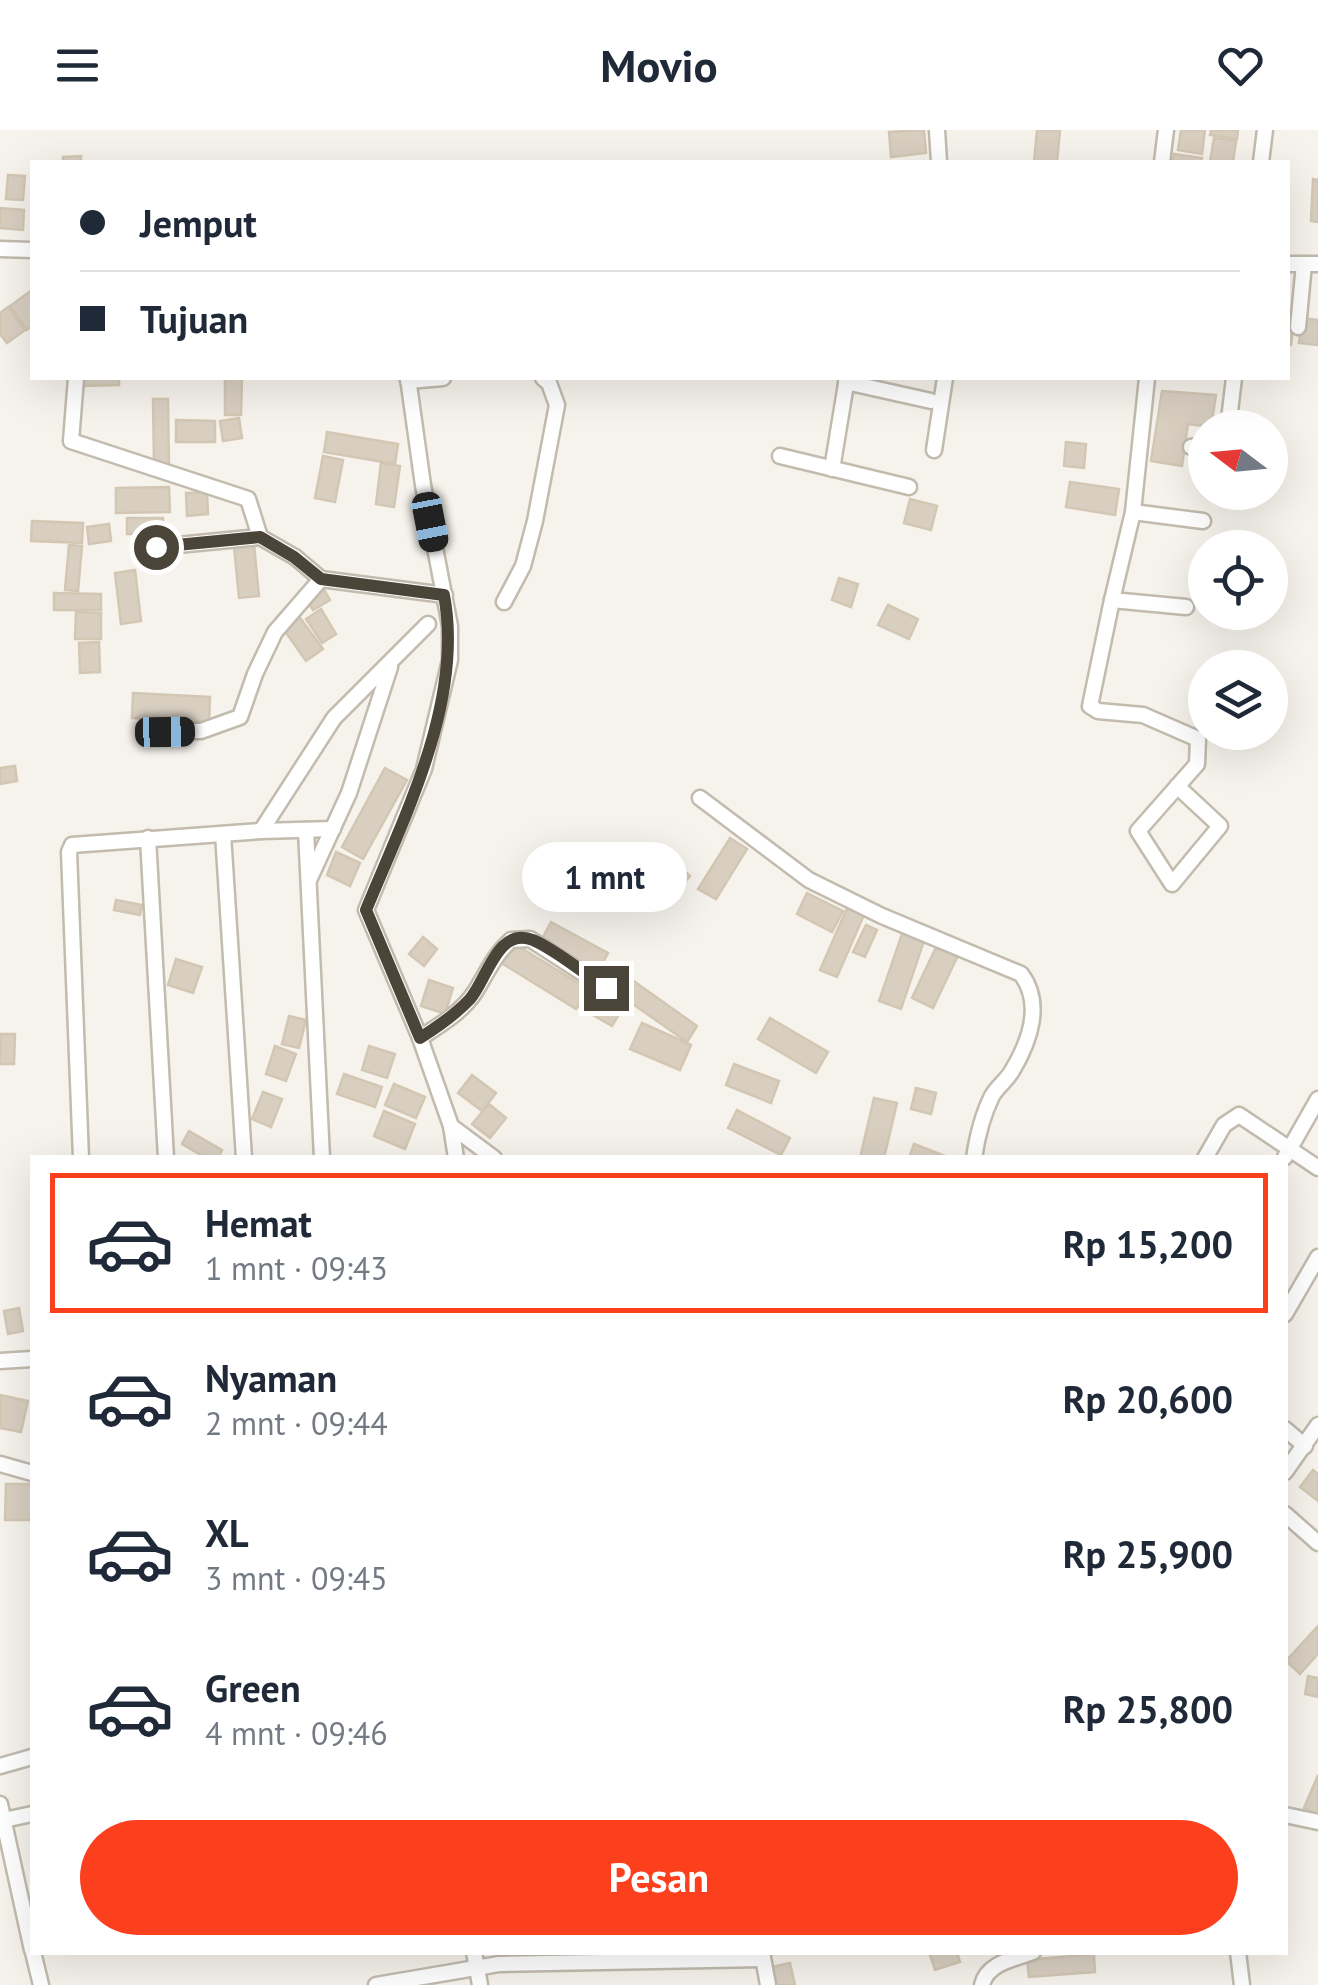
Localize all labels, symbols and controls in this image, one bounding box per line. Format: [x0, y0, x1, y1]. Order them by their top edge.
text: Movio [600, 36, 718, 94]
icon: menu [50, 38, 105, 93]
icon: heart [1213, 38, 1268, 93]
text: Jemput [140, 198, 257, 247]
text: Tujuan [140, 294, 248, 343]
north arrow [1188, 410, 1288, 510]
map controls [1188, 410, 1288, 750]
car [410, 490, 450, 554]
route start [134, 525, 179, 570]
button: locate [1188, 530, 1288, 630]
button: layers [1188, 650, 1288, 750]
car [135, 716, 195, 748]
callout: 1 mnt [524, 843, 688, 913]
text: 1 mnt [564, 856, 645, 898]
route end [584, 966, 629, 1011]
icon: car [85, 1198, 175, 1288]
text: Hemat [205, 1198, 312, 1247]
text: Rp 15,200 [1063, 1219, 1233, 1268]
text: 1 mnt · 09:43 [205, 1247, 388, 1289]
icon: car [85, 1353, 175, 1443]
text: Nyaman [205, 1353, 337, 1402]
text: Rp 20,600 [1063, 1374, 1233, 1423]
text: 2 mnt · 09:44 [205, 1402, 388, 1444]
icon: car [85, 1508, 175, 1598]
text: XL [205, 1508, 249, 1557]
text: Rp 25,900 [1063, 1529, 1233, 1578]
text: 3 mnt · 09:45 [205, 1557, 388, 1599]
icon: car [85, 1663, 175, 1753]
text: Green [205, 1663, 301, 1712]
text: Rp 25,800 [1063, 1684, 1233, 1733]
text: 4 mnt · 09:46 [205, 1712, 388, 1754]
button: Pesan [80, 1820, 1238, 1935]

